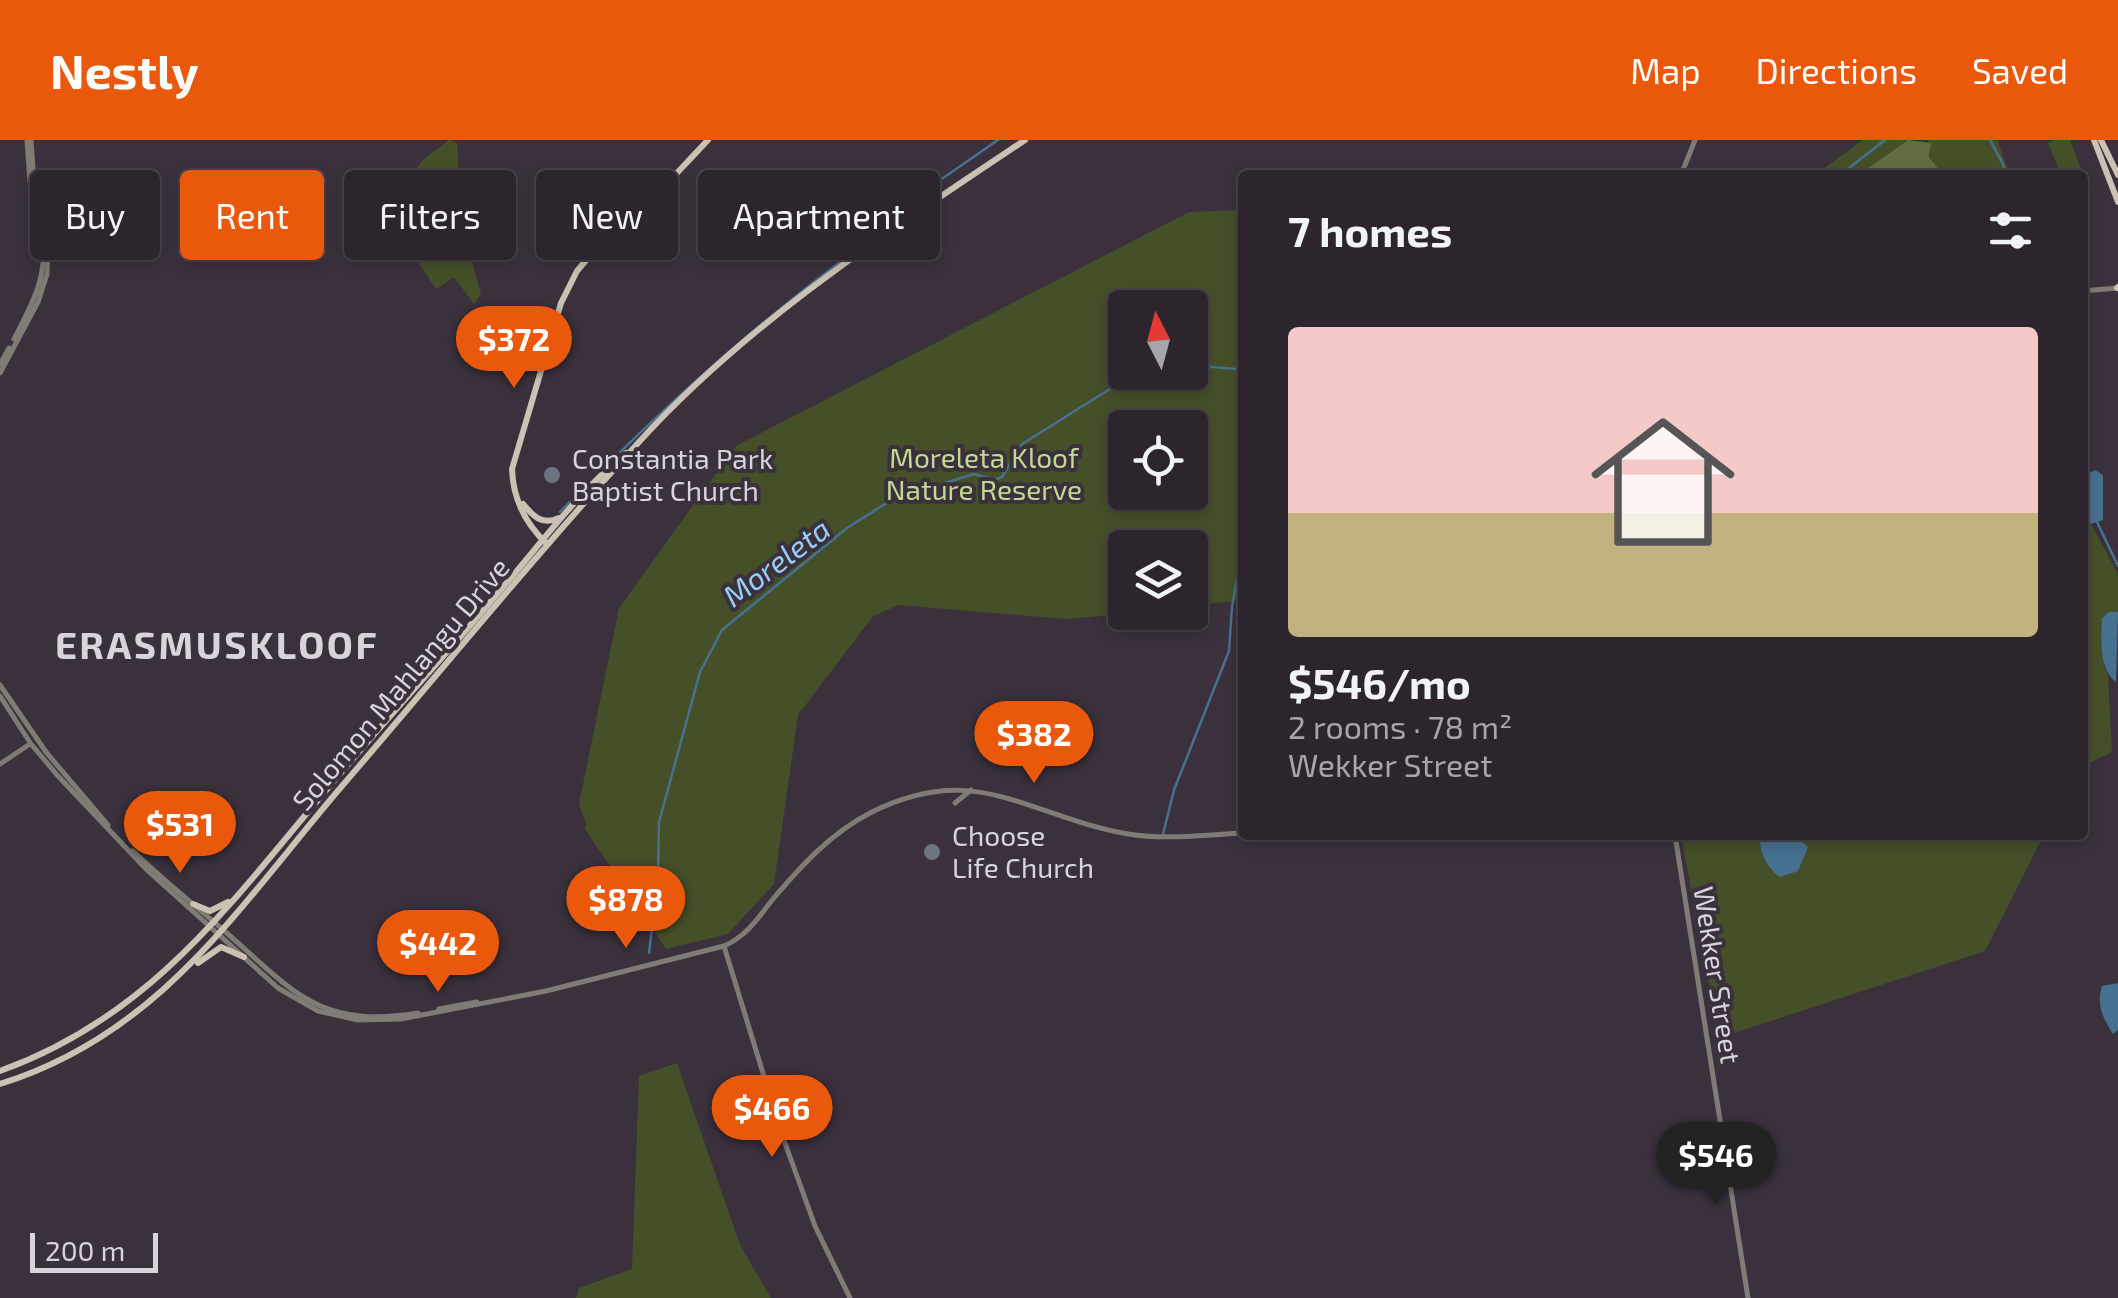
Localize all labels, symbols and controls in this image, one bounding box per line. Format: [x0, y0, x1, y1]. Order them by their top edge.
text: Nestly [50, 41, 199, 99]
text: Map [1630, 49, 1701, 91]
text: Directions [1756, 49, 1917, 91]
text: Saved [1972, 49, 2068, 91]
chip: Buy [30, 170, 160, 260]
chip: Rent [180, 170, 324, 260]
chip: Filters [344, 170, 516, 260]
chip: New [536, 170, 678, 260]
chip: Apartment [698, 170, 940, 260]
icon: filters [1983, 203, 2038, 258]
text: 7 homes [1288, 205, 1452, 255]
north arrow [1108, 290, 1208, 390]
map controls [1108, 290, 1208, 630]
pin: $372 [455, 306, 573, 391]
text: $372 [478, 319, 550, 357]
icon: home [1573, 392, 1753, 572]
button: locate [1108, 410, 1208, 510]
park label: Moreleta Kloof Nature Reserve [886, 440, 1082, 506]
place label: Constantia Park Baptist Church [572, 441, 773, 507]
marker: Constantia Park Baptist Church [541, 464, 563, 486]
water label: Moreleta [715, 510, 836, 613]
button: layers [1108, 530, 1208, 630]
street label: Solomon Mahlangu Drive [285, 550, 516, 817]
district label: ERASMUSKLOOF [55, 621, 379, 667]
text: $546/mo [1288, 657, 1471, 707]
pin: $382 [975, 701, 1093, 786]
text: 2 rooms · 78 m² [1288, 707, 1512, 745]
text: $382 [996, 714, 1072, 752]
text: Wekker Street [1288, 745, 1492, 783]
pin: $531 [121, 791, 239, 876]
text: $531 [146, 804, 214, 842]
place label: Choose Life Church [952, 818, 1094, 884]
marker: Choose Life Church [921, 841, 943, 863]
pin: $878 [567, 866, 685, 951]
text: $878 [588, 879, 664, 917]
street label: Wekker Street [1687, 884, 1749, 1066]
pin: $442 [379, 910, 497, 995]
text: $442 [399, 923, 477, 961]
pin: $466 [713, 1075, 831, 1160]
text: $466 [734, 1088, 810, 1126]
pin: $546 [1657, 1122, 1775, 1207]
text: $546 [1678, 1135, 1754, 1173]
scale bar [30, 1228, 158, 1272]
text: 200 m [45, 1233, 125, 1267]

